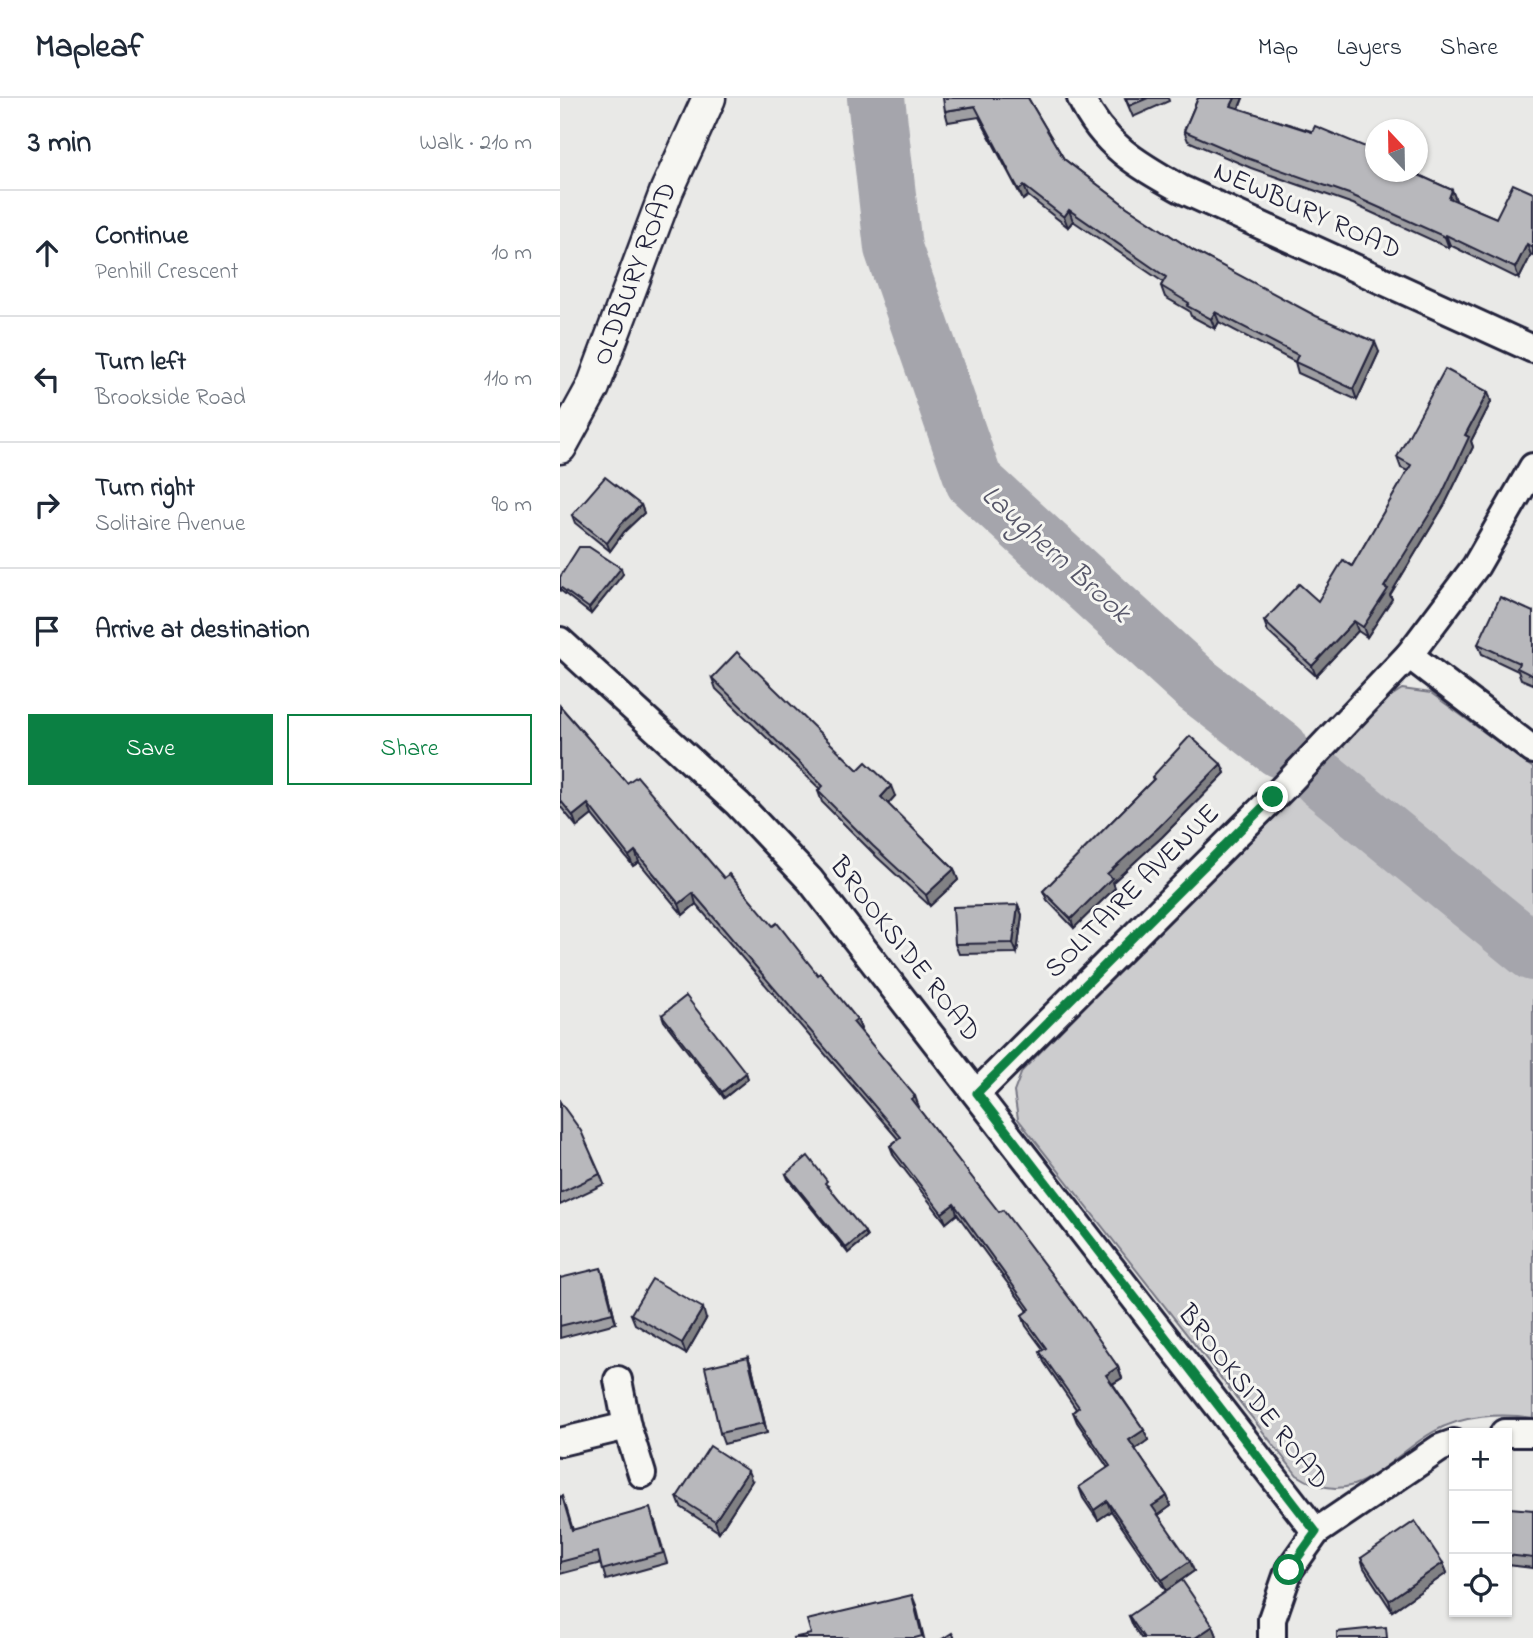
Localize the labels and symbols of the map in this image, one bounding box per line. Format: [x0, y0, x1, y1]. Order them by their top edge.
north arrow [1365, 119, 1428, 182]
street label: NEWBURY ROAD [1207, 152, 1407, 272]
street label: OLDBURY ROAD [582, 177, 689, 372]
water label: Laughern Brook [970, 475, 1141, 636]
route end [1257, 781, 1288, 812]
street label: SOLITAIRE AVENUE [1036, 795, 1230, 989]
street label: BROOKSIDE ROAD [818, 848, 990, 1052]
street label: BROOKSIDE ROAD [1166, 1296, 1338, 1500]
route start [1273, 1554, 1304, 1585]

